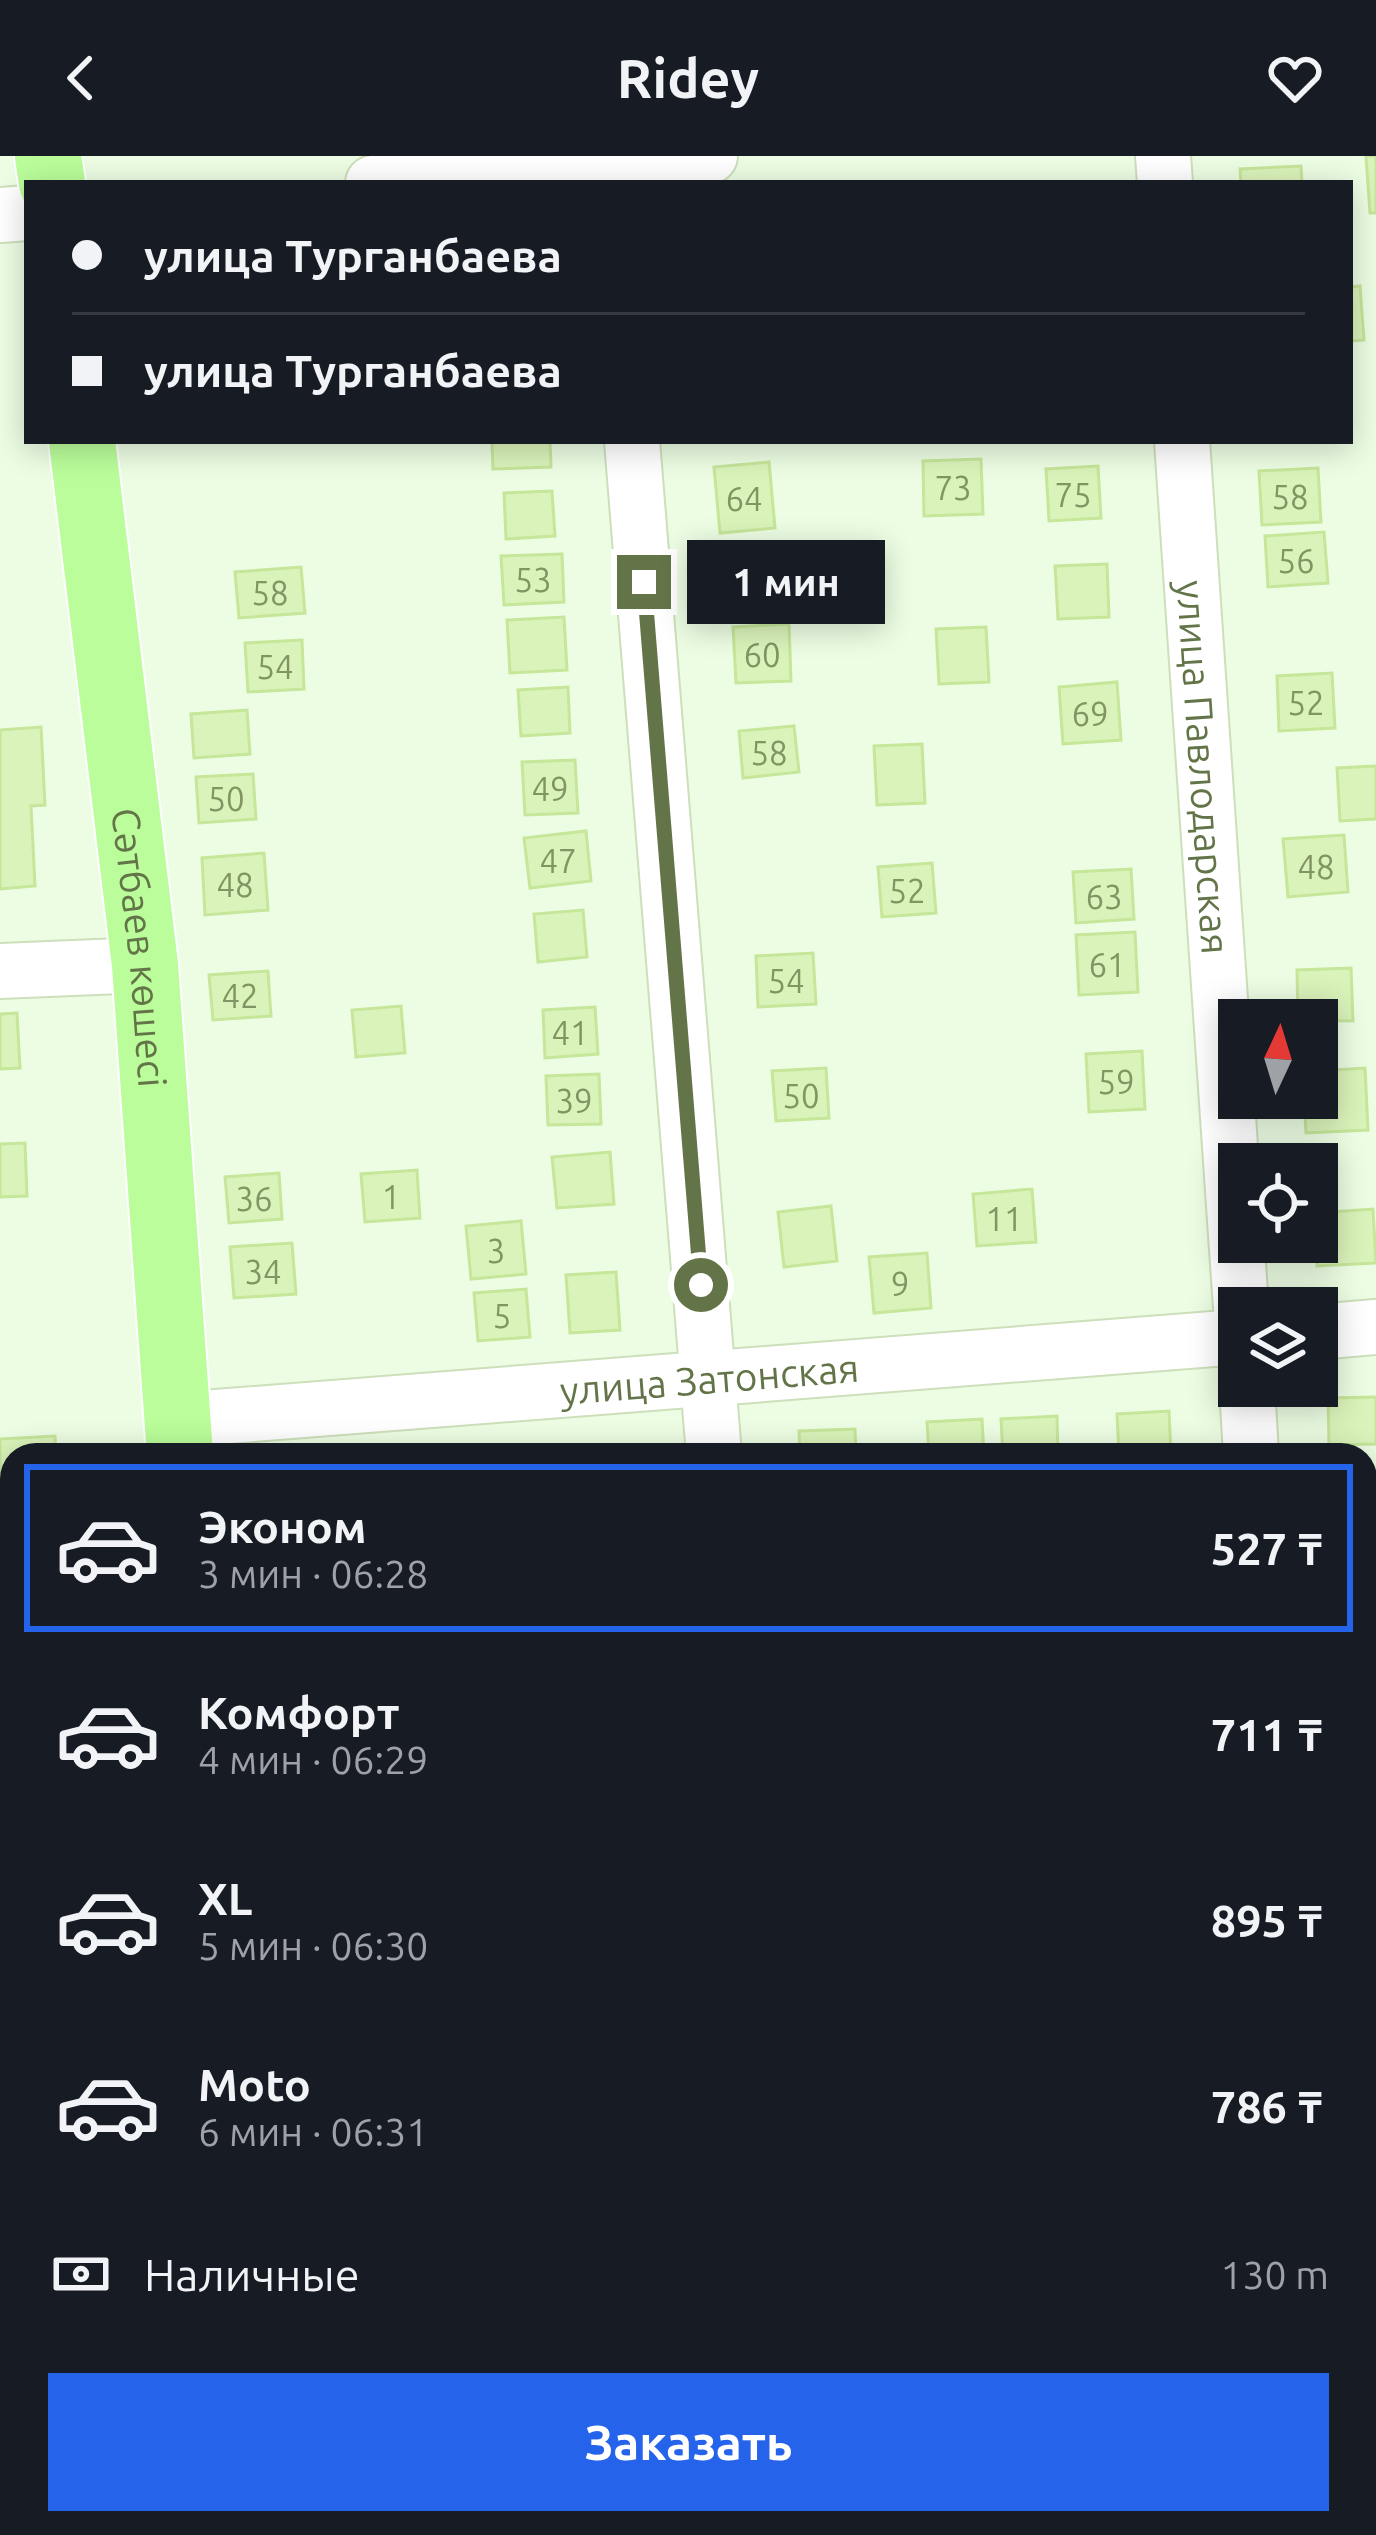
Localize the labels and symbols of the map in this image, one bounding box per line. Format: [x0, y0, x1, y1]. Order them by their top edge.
house number: 73 [934, 469, 972, 506]
house number: 75 [1054, 476, 1092, 513]
house number: 58 [1271, 478, 1309, 515]
house number: 64 [725, 480, 763, 517]
callout: 1 мин [686, 540, 884, 624]
house number: 56 [1277, 542, 1315, 579]
route end [617, 555, 671, 609]
house number: 53 [514, 561, 552, 598]
house number: 58 [251, 574, 289, 611]
street label: улица Павлодарская [1170, 579, 1238, 956]
house number: 60 [743, 636, 781, 673]
house number: 54 [256, 648, 294, 685]
house number: 52 [1287, 684, 1325, 721]
house number: 69 [1071, 695, 1109, 732]
house number: 58 [750, 734, 788, 771]
house number: 49 [531, 770, 569, 807]
house number: 50 [207, 780, 245, 817]
street label: Сәтбаев көшесі [105, 805, 175, 1089]
house number: 47 [539, 842, 577, 879]
house number: 48 [1297, 848, 1335, 885]
house number: 48 [216, 866, 254, 903]
house number: 52 [888, 872, 926, 909]
house number: 63 [1085, 878, 1123, 915]
house number: 61 [1088, 946, 1126, 983]
house number: 54 [767, 962, 805, 999]
house number: 42 [221, 977, 259, 1014]
north arrow [1218, 999, 1338, 1119]
house number: 41 [551, 1014, 589, 1051]
house number: 59 [1097, 1063, 1135, 1100]
house number: 50 [782, 1077, 820, 1114]
house number: 39 [555, 1082, 593, 1119]
house number: 1 [382, 1178, 400, 1215]
house number: 36 [235, 1180, 273, 1217]
house number: 11 [985, 1200, 1023, 1237]
house number: 3 [487, 1232, 505, 1269]
house number: 34 [244, 1253, 282, 1290]
route start [674, 1258, 728, 1312]
house number: 9 [891, 1265, 909, 1302]
house number: 5 [493, 1297, 511, 1334]
street label: улица Затонская [558, 1345, 861, 1412]

